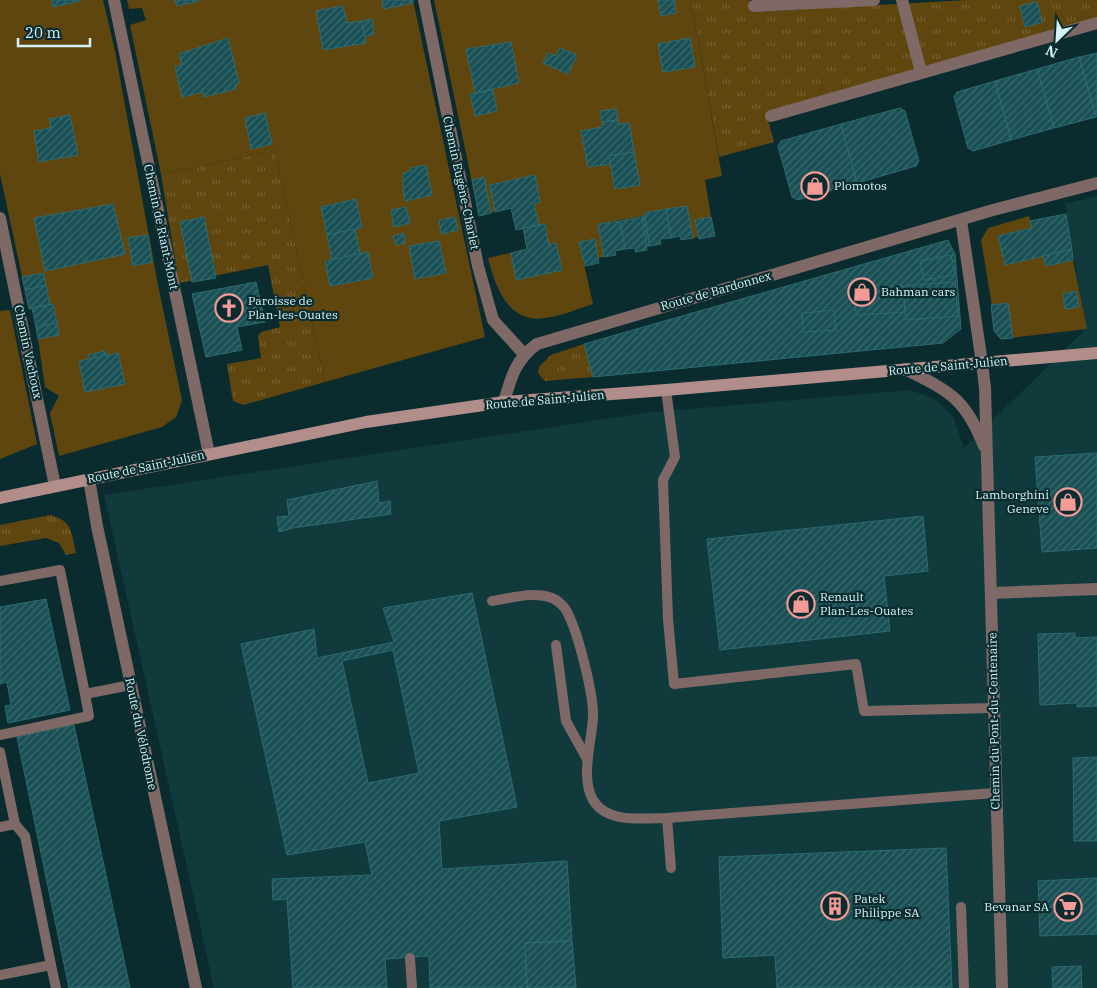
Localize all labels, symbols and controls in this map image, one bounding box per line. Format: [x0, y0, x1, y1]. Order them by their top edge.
scale bar [18, 15, 90, 47]
north arrow [1032, 15, 1082, 65]
text: 20 m [25, 23, 61, 42]
text: N [1043, 41, 1060, 62]
street label: Chemin Eugène-Charlet [440, 115, 483, 251]
street label: Chemin de Riant-Mont [141, 163, 182, 291]
shop icon: Plomotos [800, 171, 830, 201]
place label: Plomotos [834, 178, 887, 193]
street label: Route de Bardonnex [659, 267, 773, 313]
shop icon: Bahman cars [847, 277, 877, 307]
place label: Bahman cars [881, 284, 956, 299]
church icon: Paroisse de Plan-les-Ouates [214, 293, 244, 323]
place label: Paroisse de Plan-les-Ouates [248, 293, 338, 322]
street label: Chemin Vachoux [11, 304, 46, 401]
street label: Route de Saint-Julien [888, 353, 1009, 378]
street label: Route de Saint-Julien [485, 387, 606, 412]
street label: Route de Saint-Julien [86, 447, 206, 486]
place label: Lamborghini Geneve [975, 487, 1049, 516]
shop icon: Lamborghini Geneve [1053, 487, 1083, 517]
shop icon: Renault Plan-Les-Ouates [786, 589, 816, 619]
place label: Renault Plan-Les-Ouates [820, 589, 913, 618]
street label: Chemin du Pont-du-Centenaire [984, 632, 1003, 810]
street label: Route du Vélodrome [122, 676, 161, 791]
building icon: Patek Philippe SA [820, 891, 850, 921]
place label: Patek Philippe SA [854, 891, 920, 920]
supermarket icon: Bevanar SA [1053, 892, 1083, 922]
place label: Bevanar SA [984, 899, 1050, 914]

